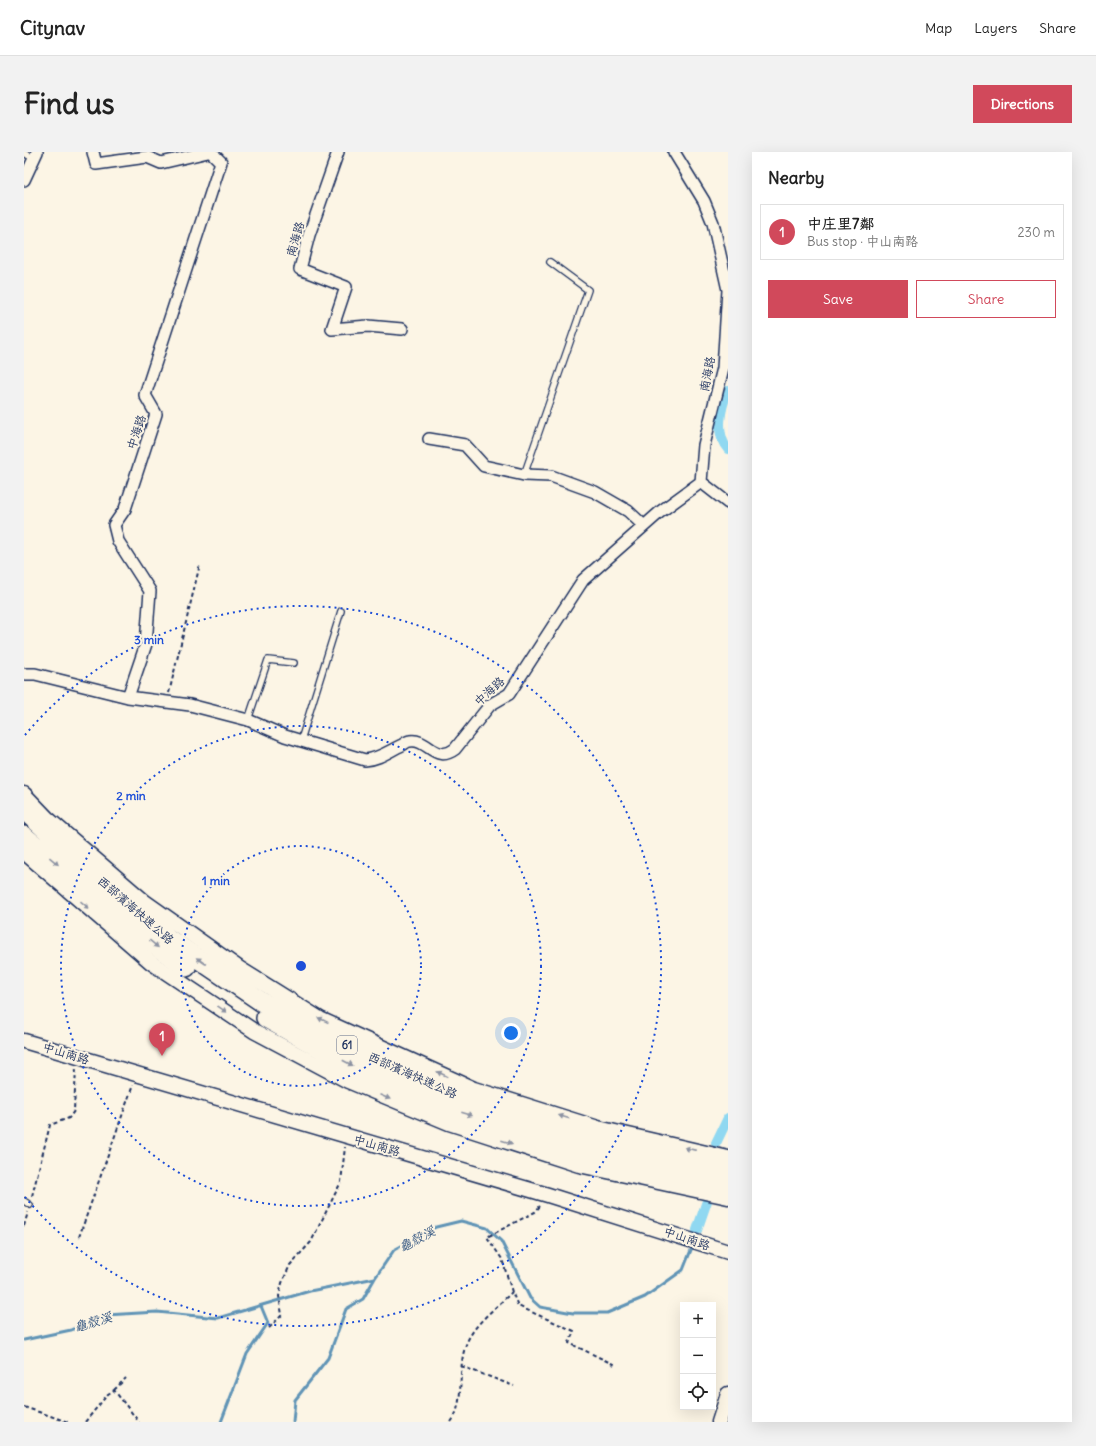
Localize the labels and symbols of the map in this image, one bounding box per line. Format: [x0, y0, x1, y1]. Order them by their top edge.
street label: 南海路 [283, 220, 307, 258]
street label: 南海路 [696, 355, 718, 393]
street label: 中海路 [123, 413, 149, 451]
text: 3 min [134, 632, 164, 647]
street label: 中海路 [471, 673, 507, 709]
text: 2 min [116, 788, 146, 803]
one-way arrow [49, 856, 59, 865]
street label: 西部濱海快速公路 [95, 873, 177, 947]
text: 1 min [202, 873, 230, 888]
one-way arrow [81, 900, 90, 909]
one-way arrow [148, 940, 159, 949]
one-way arrow [196, 957, 206, 965]
centre of rings [294, 959, 308, 973]
one-way arrow [216, 1005, 227, 1013]
one-way arrow [318, 1017, 329, 1023]
pin: 1 [149, 1023, 175, 1056]
your location [501, 1023, 521, 1043]
road number: 61 [337, 1036, 357, 1054]
street label: 中山南路 [41, 1039, 91, 1067]
street label: 西部濱海快速公路 [366, 1049, 460, 1101]
one-way arrow [342, 1060, 354, 1067]
one-way arrow [435, 1071, 447, 1077]
one-way arrow [380, 1094, 392, 1100]
one-way arrow [462, 1111, 474, 1117]
one-way arrow [558, 1114, 570, 1120]
street label: 中山南路 [352, 1131, 402, 1159]
one-way arrow [502, 1139, 514, 1145]
one-way arrow [684, 1146, 696, 1152]
water label: 龜殼溪 [396, 1222, 439, 1256]
street label: 中山南路 [662, 1223, 712, 1253]
water label: 龜殼溪 [72, 1308, 115, 1336]

